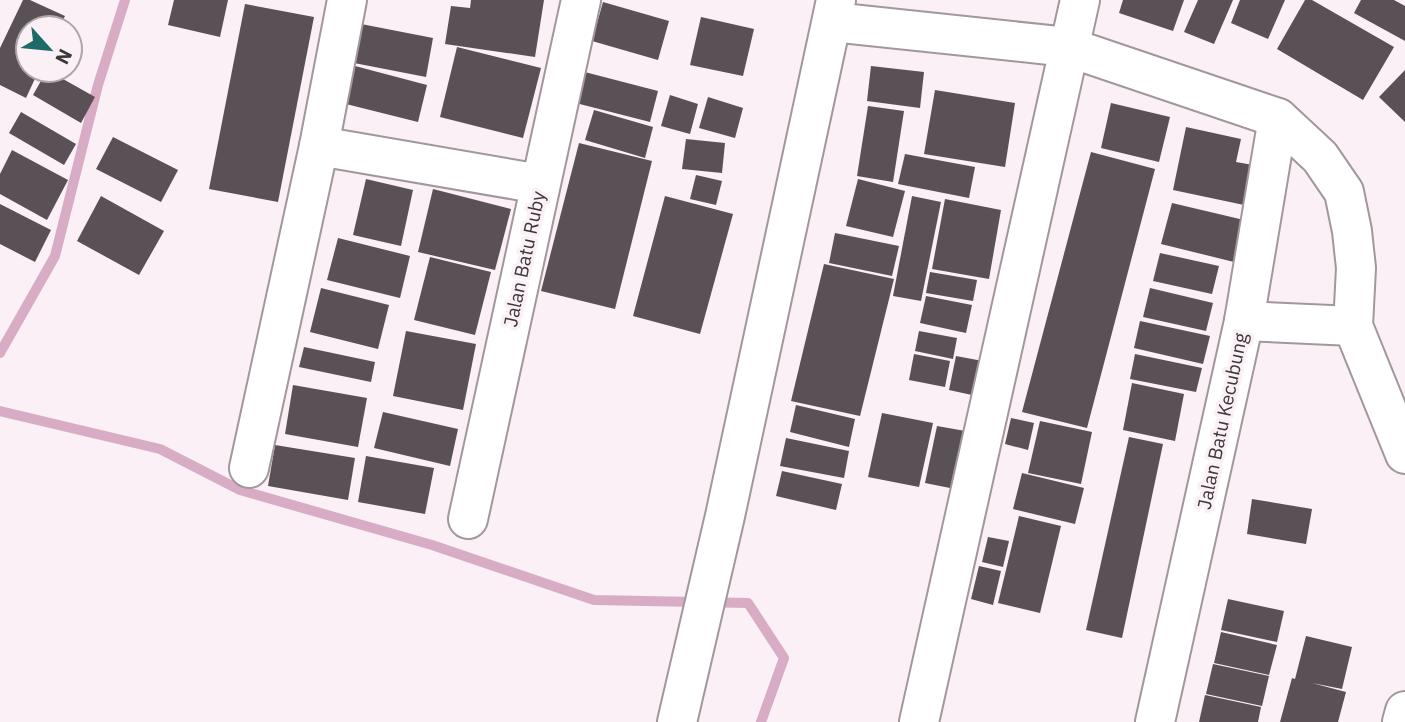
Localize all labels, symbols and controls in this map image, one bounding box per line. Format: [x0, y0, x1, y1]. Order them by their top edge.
north arrow [14, 14, 84, 84]
text: N [50, 45, 78, 68]
street label: Jalan Batu Ruby [498, 188, 550, 329]
street label: Jalan Batu Kecubung [1192, 331, 1252, 511]

